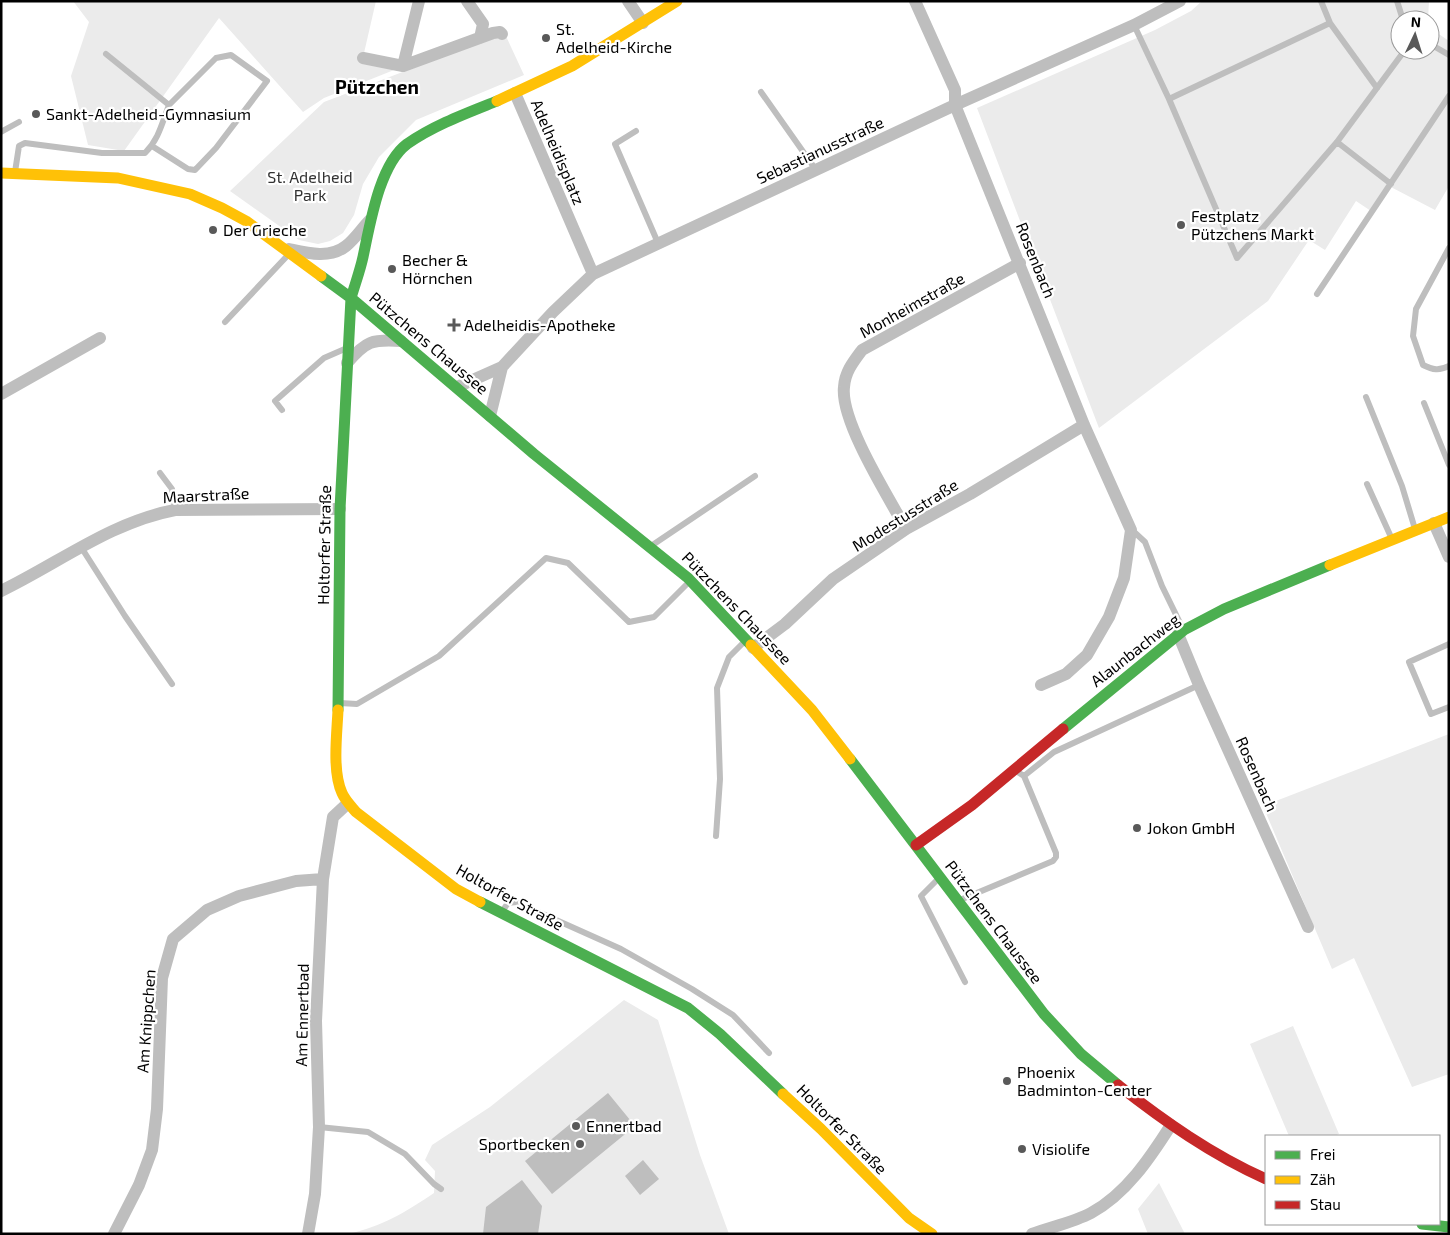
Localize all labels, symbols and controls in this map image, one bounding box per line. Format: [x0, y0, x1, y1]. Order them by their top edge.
north arrow [1390, 10, 1440, 60]
text: N [1410, 13, 1422, 30]
place label: St. Adelheid-Kirche [556, 19, 672, 56]
marker: St. Adelheid-Kirche [540, 32, 552, 44]
district label: Pützchen [335, 75, 419, 98]
street label: Adelheidisplatz [528, 96, 589, 207]
place label: Sankt-Adelheid-Gymnasium [46, 104, 251, 123]
marker: Sankt-Adelheid-Gymnasium [30, 108, 42, 120]
street label: Sebastianusstraße [753, 112, 886, 187]
park label: St. Adelheid Park [267, 167, 353, 204]
place label: Festplatz Pützchens Markt [1191, 206, 1314, 243]
street label: Rosenbach [1013, 219, 1060, 300]
marker: Festplatz Pützchens Markt [1175, 219, 1187, 231]
place label: Der Grieche [223, 220, 307, 239]
marker: Der Grieche [207, 224, 219, 236]
place label: Becher & Hörnchen [402, 250, 473, 287]
marker: Becher & Hörnchen [386, 263, 398, 275]
street label: Monheimstraße [856, 268, 968, 341]
street label: Pützchens Chaussee [366, 287, 493, 398]
place label: Adelheidis-Apotheke [464, 315, 616, 334]
marker: Adelheidis-Apotheke [448, 319, 460, 331]
street label: Modestusstraße [848, 474, 961, 555]
street label: Maarstraße [162, 483, 250, 506]
street label: Holtorfer Straße [313, 485, 334, 605]
street label: Pützchens Chaussee [679, 547, 796, 668]
street label: Alaunbachweg [1086, 609, 1183, 690]
street label: Rosenbach [1233, 733, 1282, 814]
place label: Jokon GmbH [1147, 818, 1235, 837]
marker: Jokon GmbH [1131, 822, 1143, 834]
street label: Pützchens Chaussee [942, 856, 1047, 987]
street label: Holtorfer Straße [453, 859, 567, 934]
street label: Am Ennertbad [291, 963, 312, 1067]
street label: Am Knippchen [132, 969, 159, 1073]
place label: Phoenix Badminton-Center [1017, 1062, 1153, 1099]
marker: Phoenix Badminton-Center [1001, 1075, 1013, 1087]
street label: Holtorfer Straße [793, 1080, 891, 1178]
place label: Ennertbad [586, 1116, 662, 1135]
marker: Ennertbad [570, 1120, 582, 1132]
place label: Sportbecken [479, 1134, 570, 1153]
legend [1265, 1135, 1440, 1225]
marker: Sportbecken [574, 1138, 586, 1150]
place label: Visiolife [1032, 1139, 1090, 1158]
marker: Visiolife [1016, 1143, 1028, 1155]
text: Frei [1310, 1145, 1335, 1163]
text: Zäh [1310, 1170, 1335, 1188]
text: Stau [1310, 1195, 1341, 1213]

